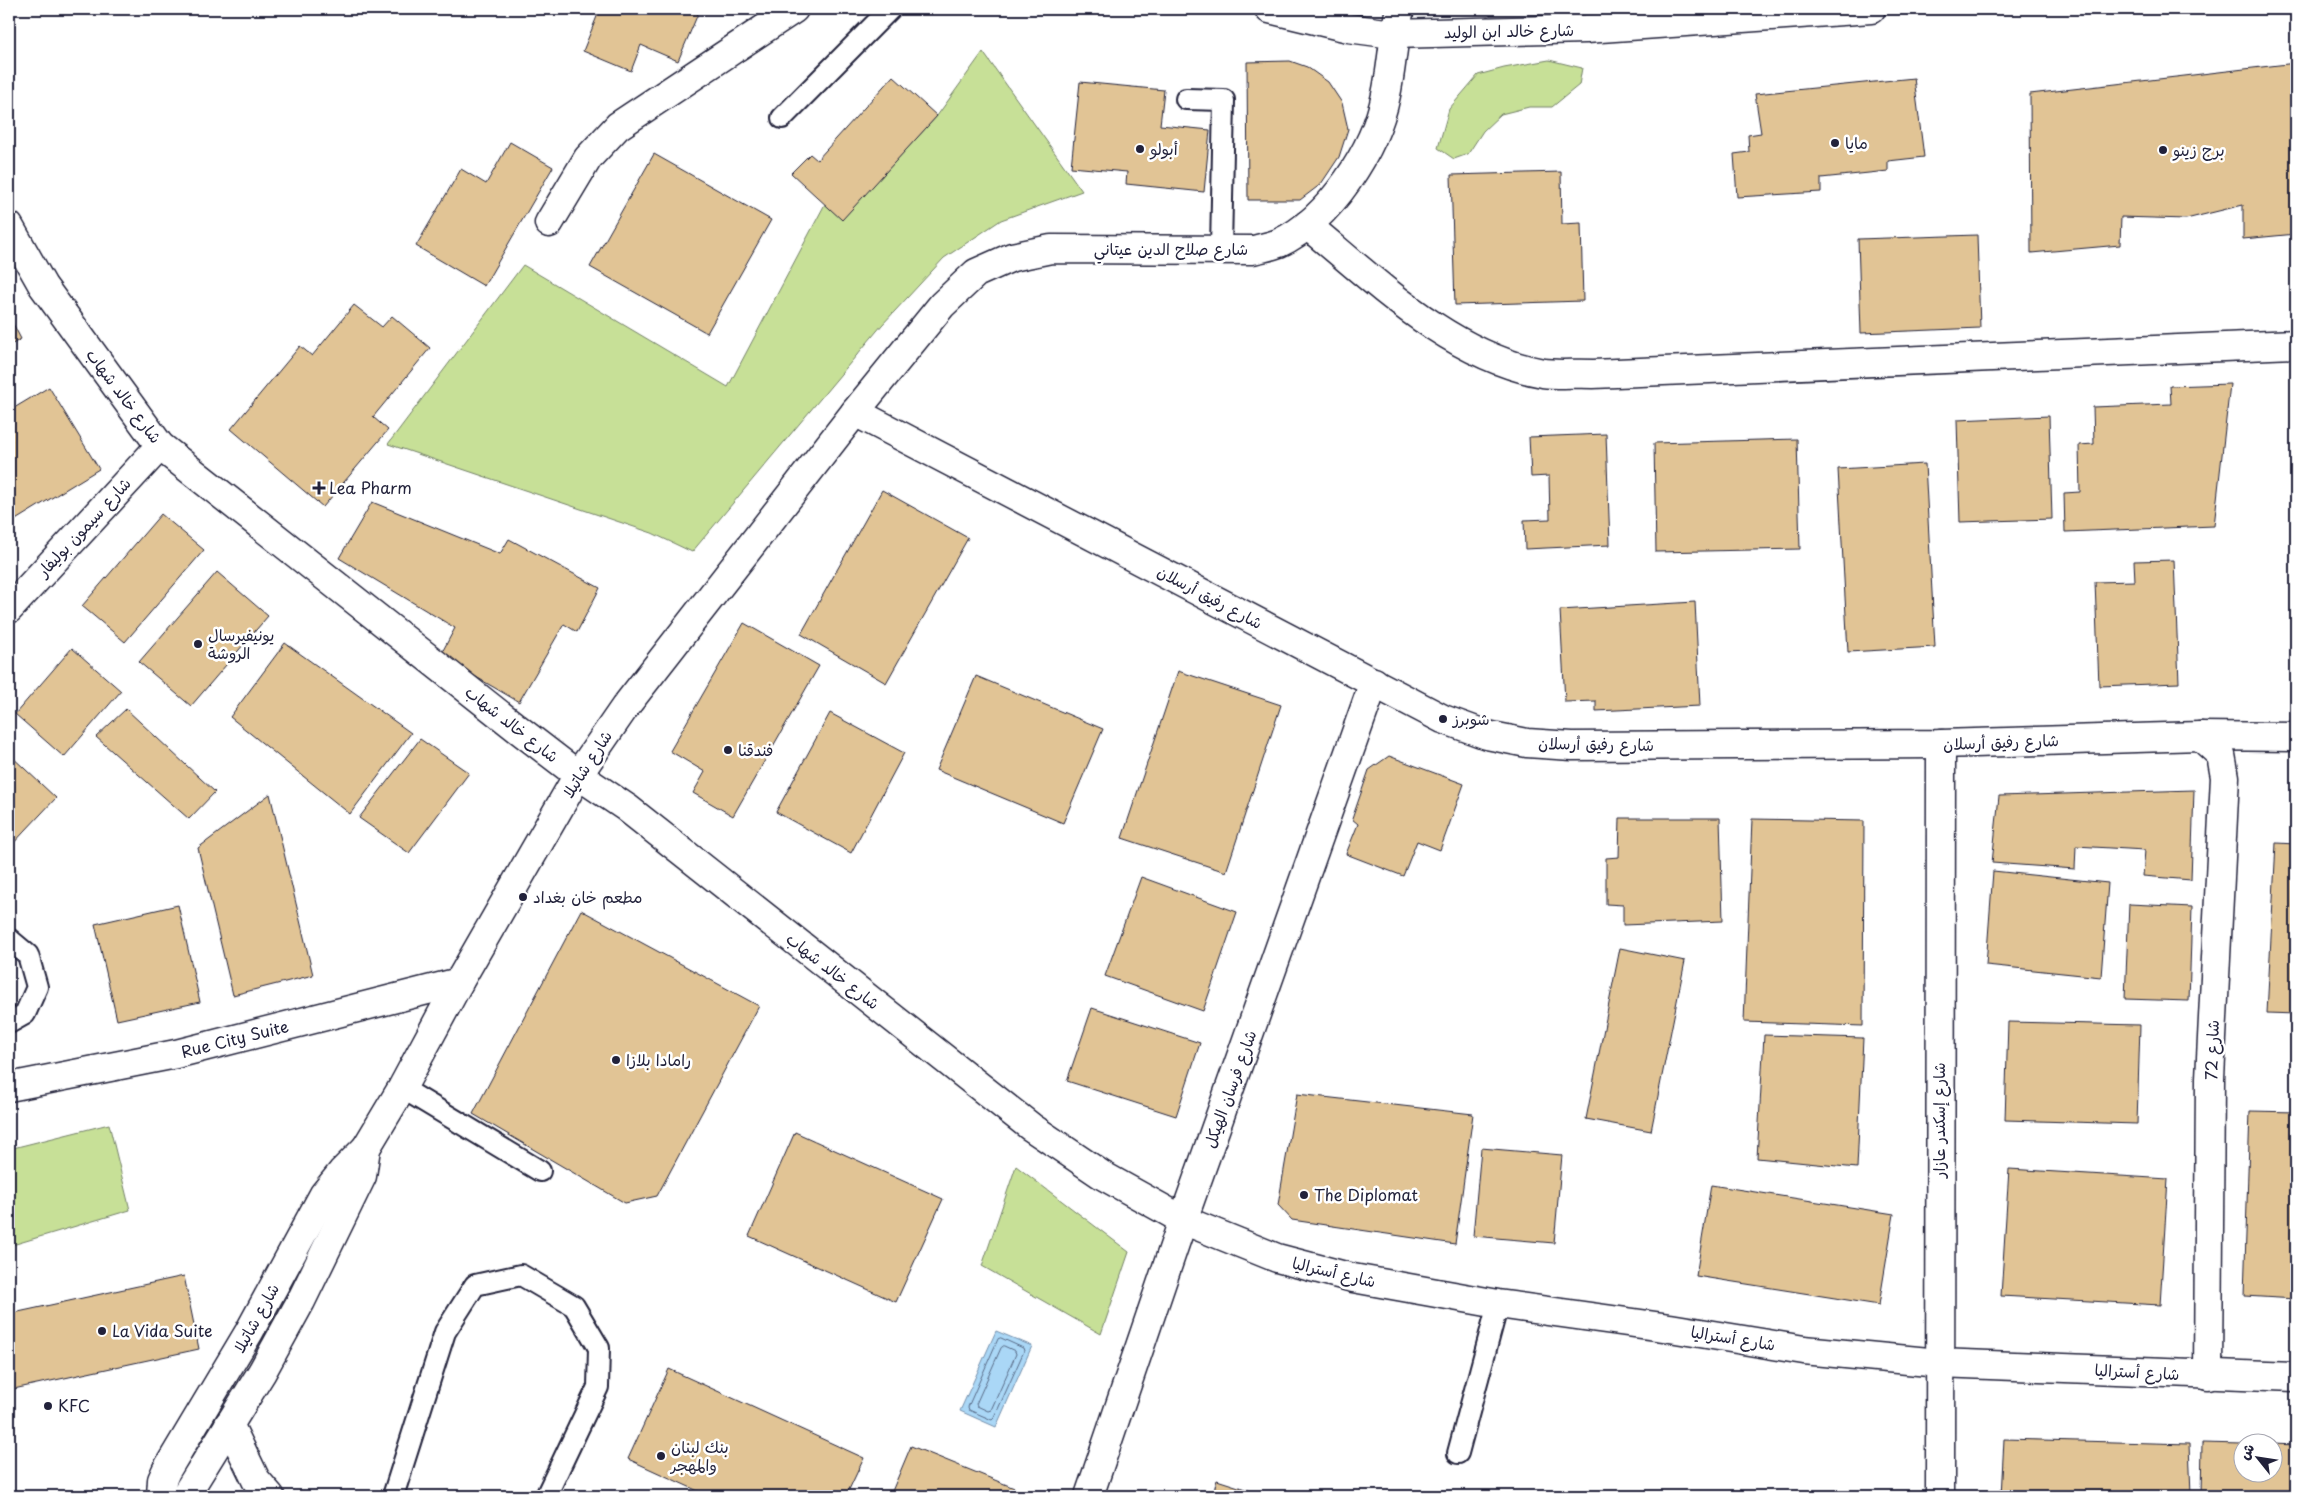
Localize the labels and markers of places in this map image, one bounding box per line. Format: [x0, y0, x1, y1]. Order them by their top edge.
place label: مايا [1845, 130, 1868, 154]
place label: أبولو [1149, 136, 1178, 160]
marker: مايا [1829, 137, 1841, 149]
place label: برج زينو [2172, 137, 2225, 161]
marker: أبولو [1134, 143, 1146, 155]
marker: برج زينو [2157, 144, 2169, 156]
place label: Lea Pharm [329, 475, 412, 499]
marker: Lea Pharm [313, 482, 325, 494]
place label: يونيفيرسال الروشة [208, 622, 274, 664]
marker: يونيفيرسال الروشة [192, 638, 204, 650]
place label: شوبرز [1451, 706, 1490, 730]
marker: شوبرز [1437, 713, 1449, 725]
place label: فندقنا [738, 737, 773, 761]
marker: فندقنا [722, 744, 734, 756]
place label: مطعم خان بغداد [533, 884, 642, 910]
marker: مطعم خان بغداد [517, 891, 529, 903]
place label: رامادا بلازا [626, 1047, 691, 1071]
marker: رامادا بلازا [610, 1054, 622, 1066]
place label: The Diplomat [1314, 1182, 1418, 1206]
marker: The Diplomat [1298, 1189, 1310, 1201]
place label: La Vida Suite [112, 1318, 213, 1342]
marker: La Vida Suite [96, 1325, 108, 1337]
place label: KFC [58, 1393, 90, 1417]
marker: KFC [42, 1400, 54, 1412]
place label: بنك لبنان والمهجر [669, 1434, 729, 1476]
marker: بنك لبنان والمهجر [655, 1450, 667, 1462]

